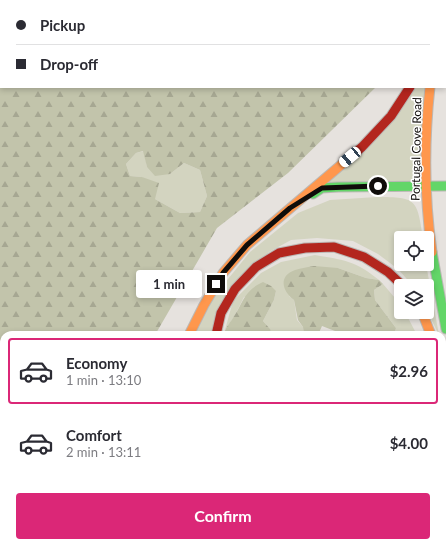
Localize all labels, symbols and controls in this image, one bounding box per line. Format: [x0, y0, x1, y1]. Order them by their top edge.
text: Pickup [40, 16, 85, 34]
text: Drop-off [40, 55, 98, 73]
street label: Portugal Cove Road [408, 97, 424, 201]
car [337, 145, 363, 169]
route start [369, 177, 387, 195]
map controls [394, 231, 434, 319]
button: locate [394, 231, 434, 271]
callout: 1 min [136, 270, 202, 298]
route end [207, 275, 225, 293]
text: 1 min [153, 276, 185, 292]
button: layers [394, 279, 434, 319]
icon: car [18, 353, 54, 389]
text: Economy [66, 354, 127, 372]
text: $2.96 [390, 362, 428, 380]
text: 1 min · 13:10 [66, 372, 141, 388]
icon: car [18, 425, 54, 461]
text: Comfort [66, 426, 122, 444]
text: $4.00 [390, 434, 428, 452]
text: 2 min · 13:11 [66, 444, 141, 460]
button: Confirm [16, 493, 430, 539]

